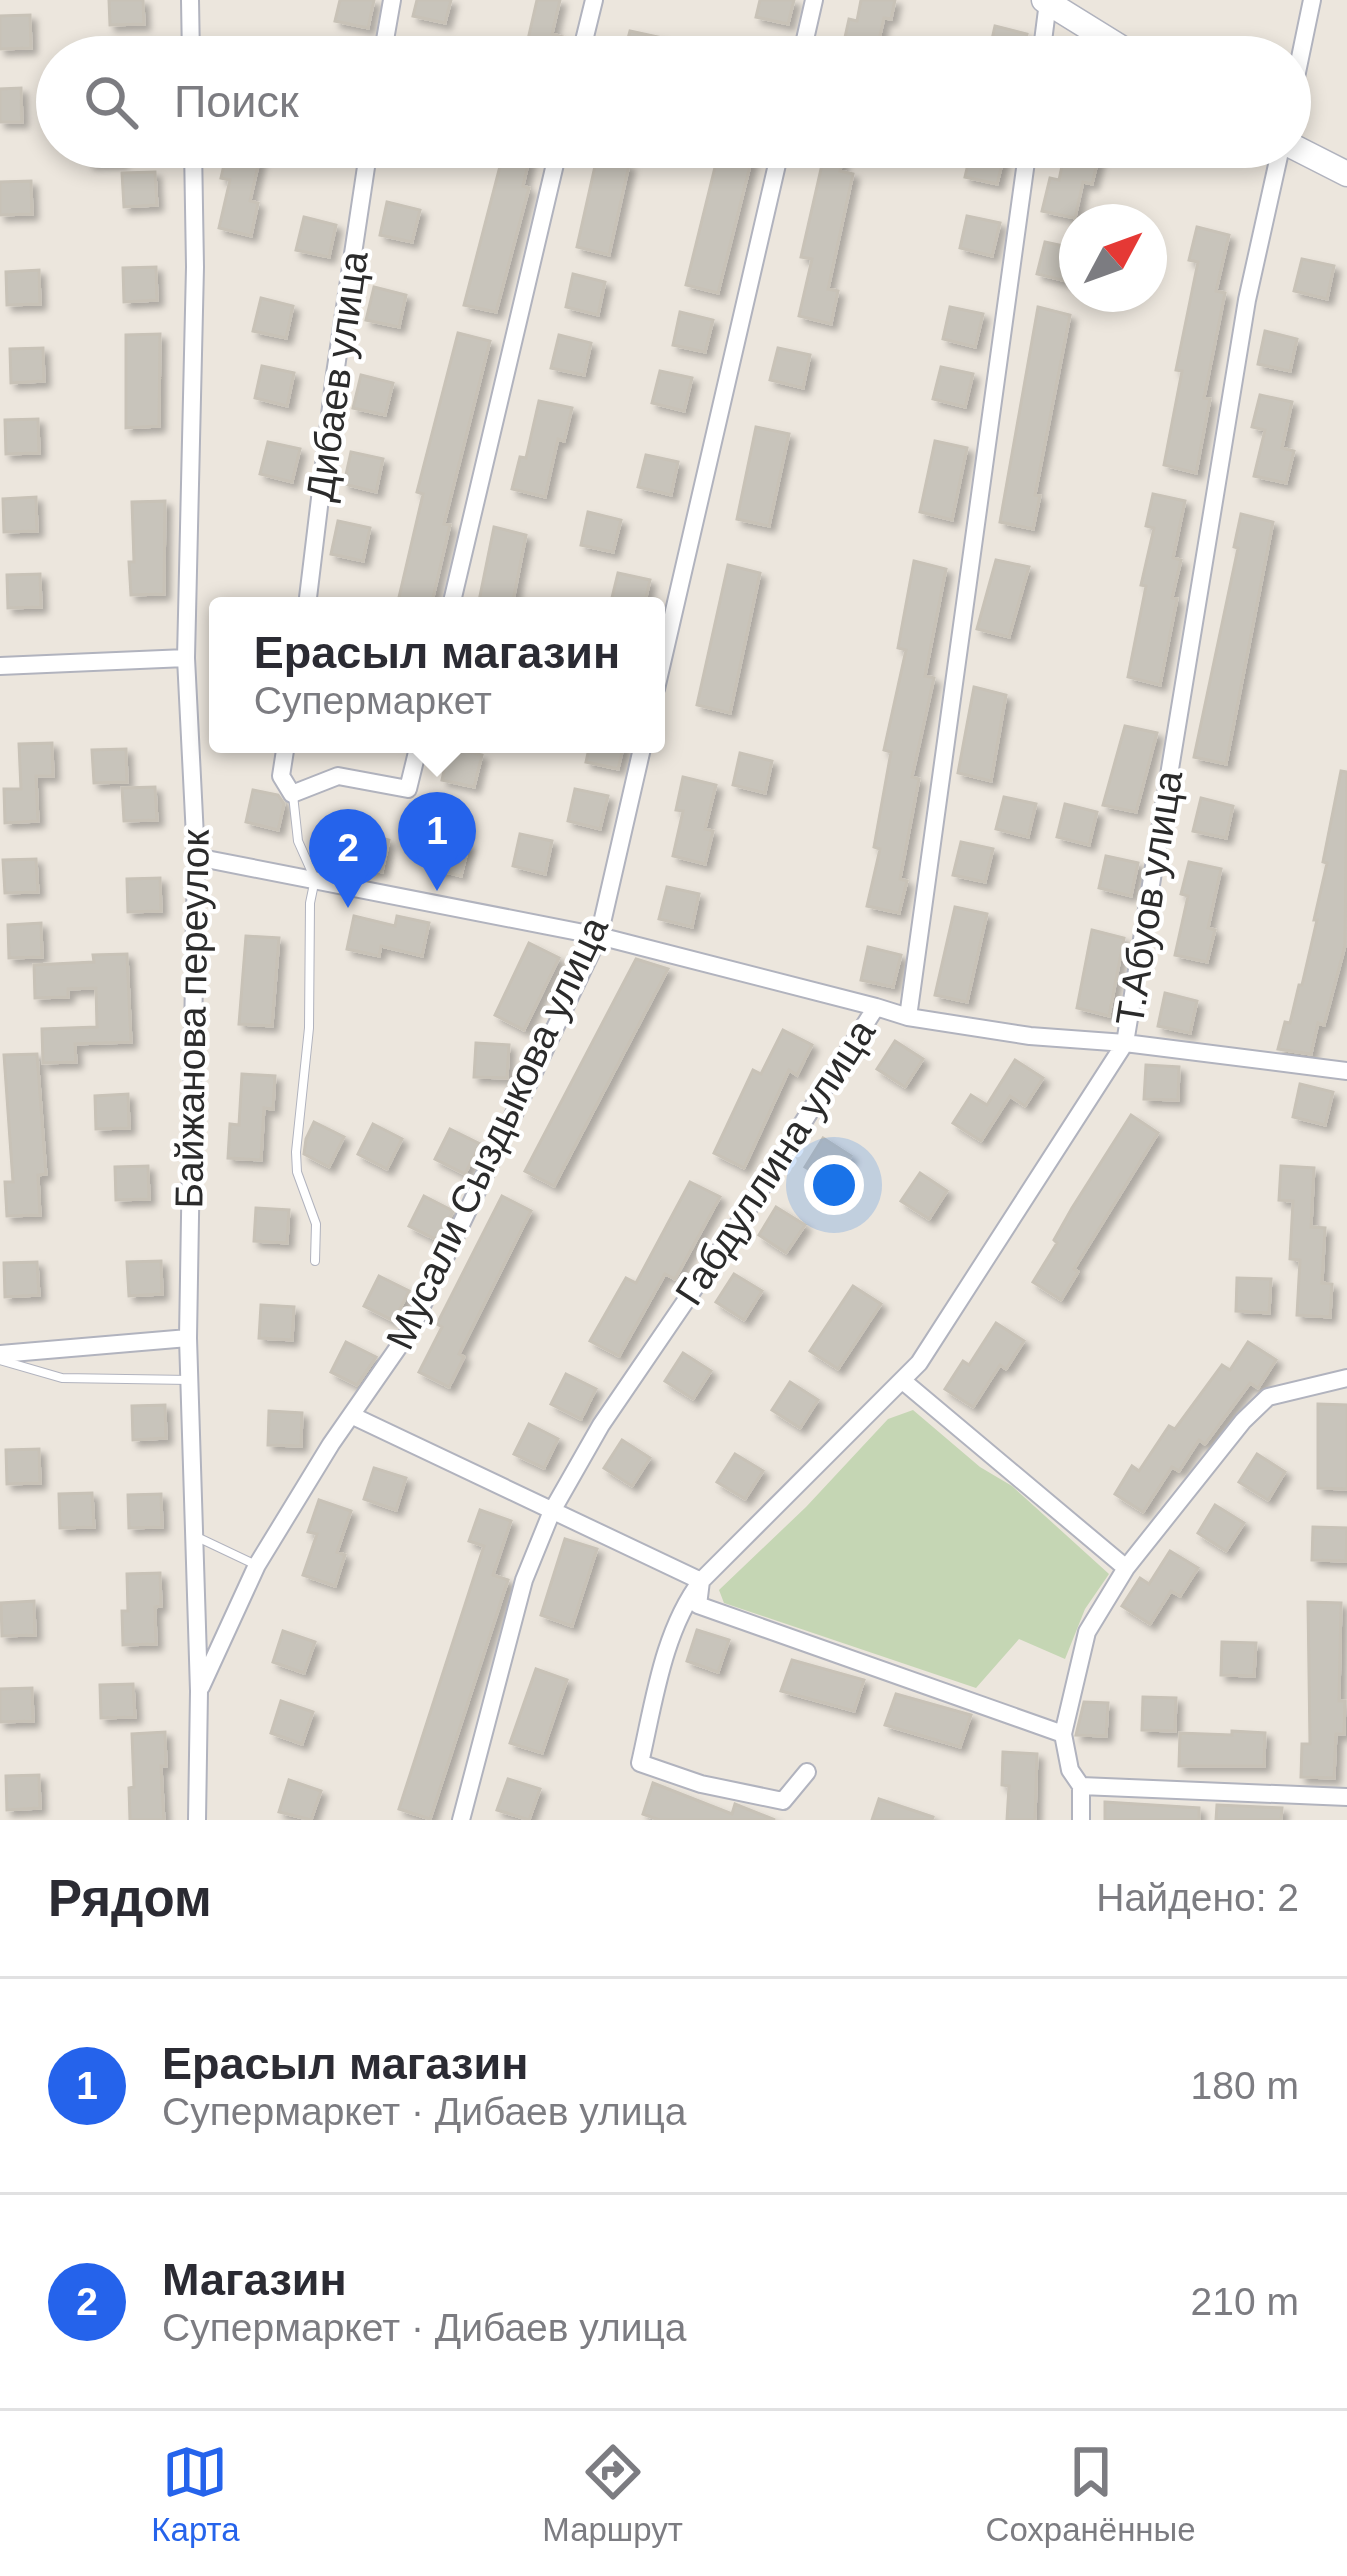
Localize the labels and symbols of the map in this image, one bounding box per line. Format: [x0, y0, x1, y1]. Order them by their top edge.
north arrow [1059, 204, 1167, 312]
street label: Дибаев улица [298, 248, 376, 504]
street label: Т.Абуов улица [1108, 767, 1190, 1028]
pin: 1 [398, 792, 476, 891]
pin: 2 [309, 809, 387, 908]
street label: Байжанова переулок [167, 828, 217, 1209]
street label: Мусали Сыздыкова улица [378, 910, 616, 1356]
street label: Габдуллина улица [667, 1011, 883, 1313]
your location [804, 1155, 864, 1215]

